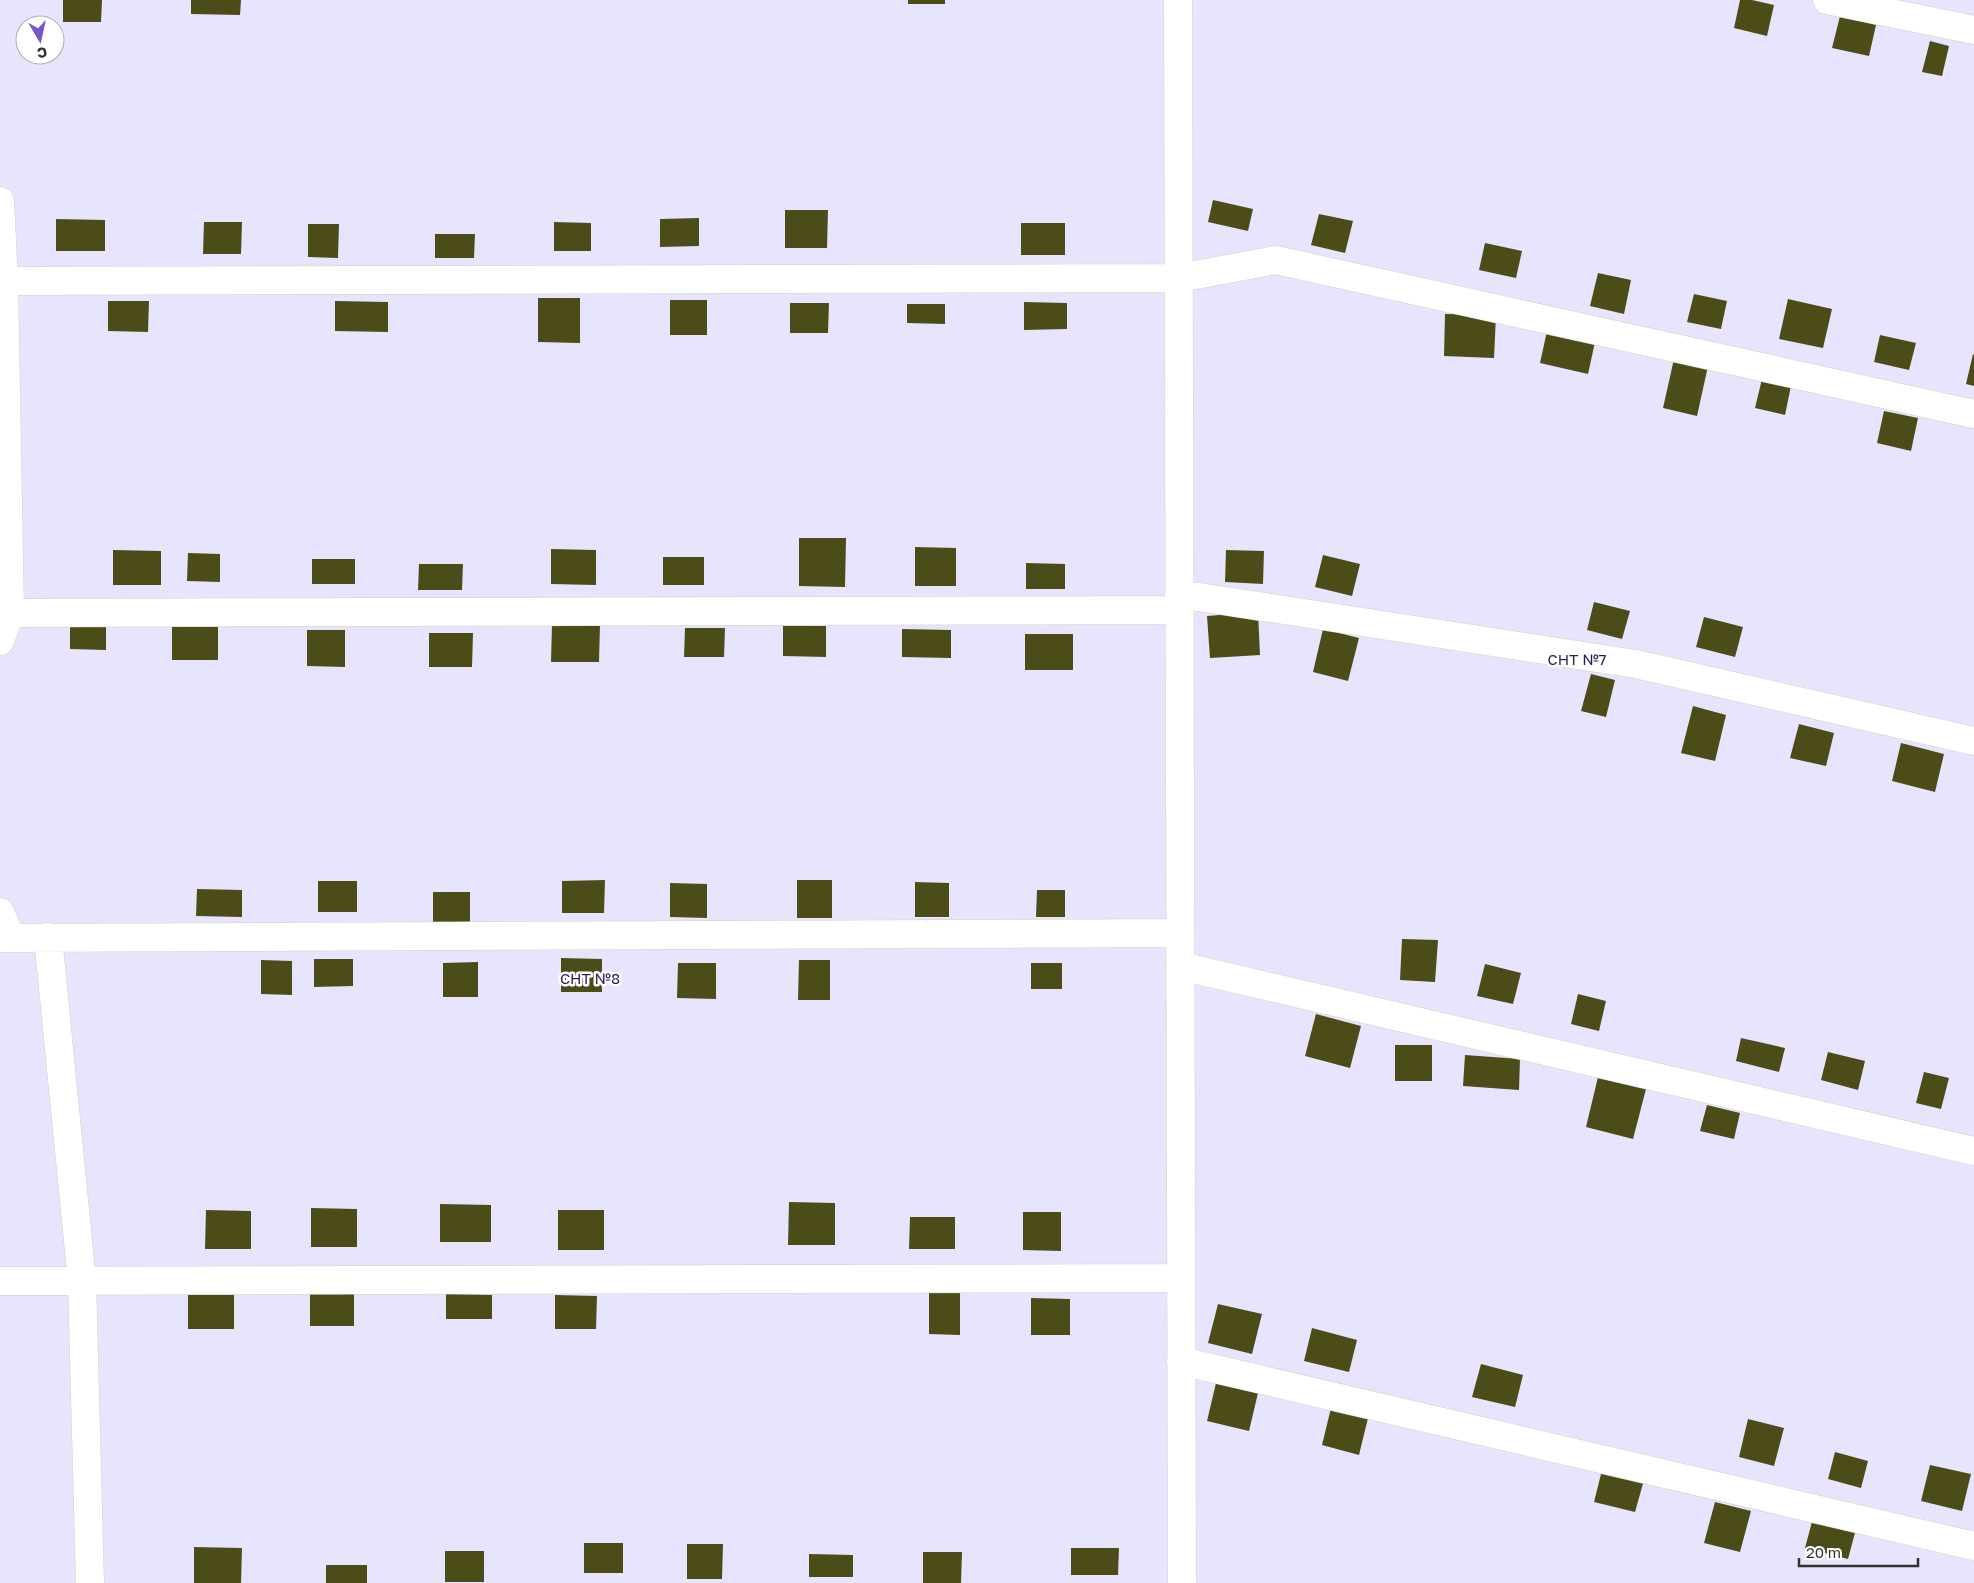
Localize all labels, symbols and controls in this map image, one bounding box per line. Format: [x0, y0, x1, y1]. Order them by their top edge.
north arrow [15, 15, 65, 65]
text: С [36, 44, 48, 63]
park label: СНТ №7 [1547, 650, 1607, 668]
park label: СНТ №8 [560, 969, 620, 987]
scale bar [1799, 1536, 1918, 1568]
text: 20 m [1806, 1543, 1841, 1561]

